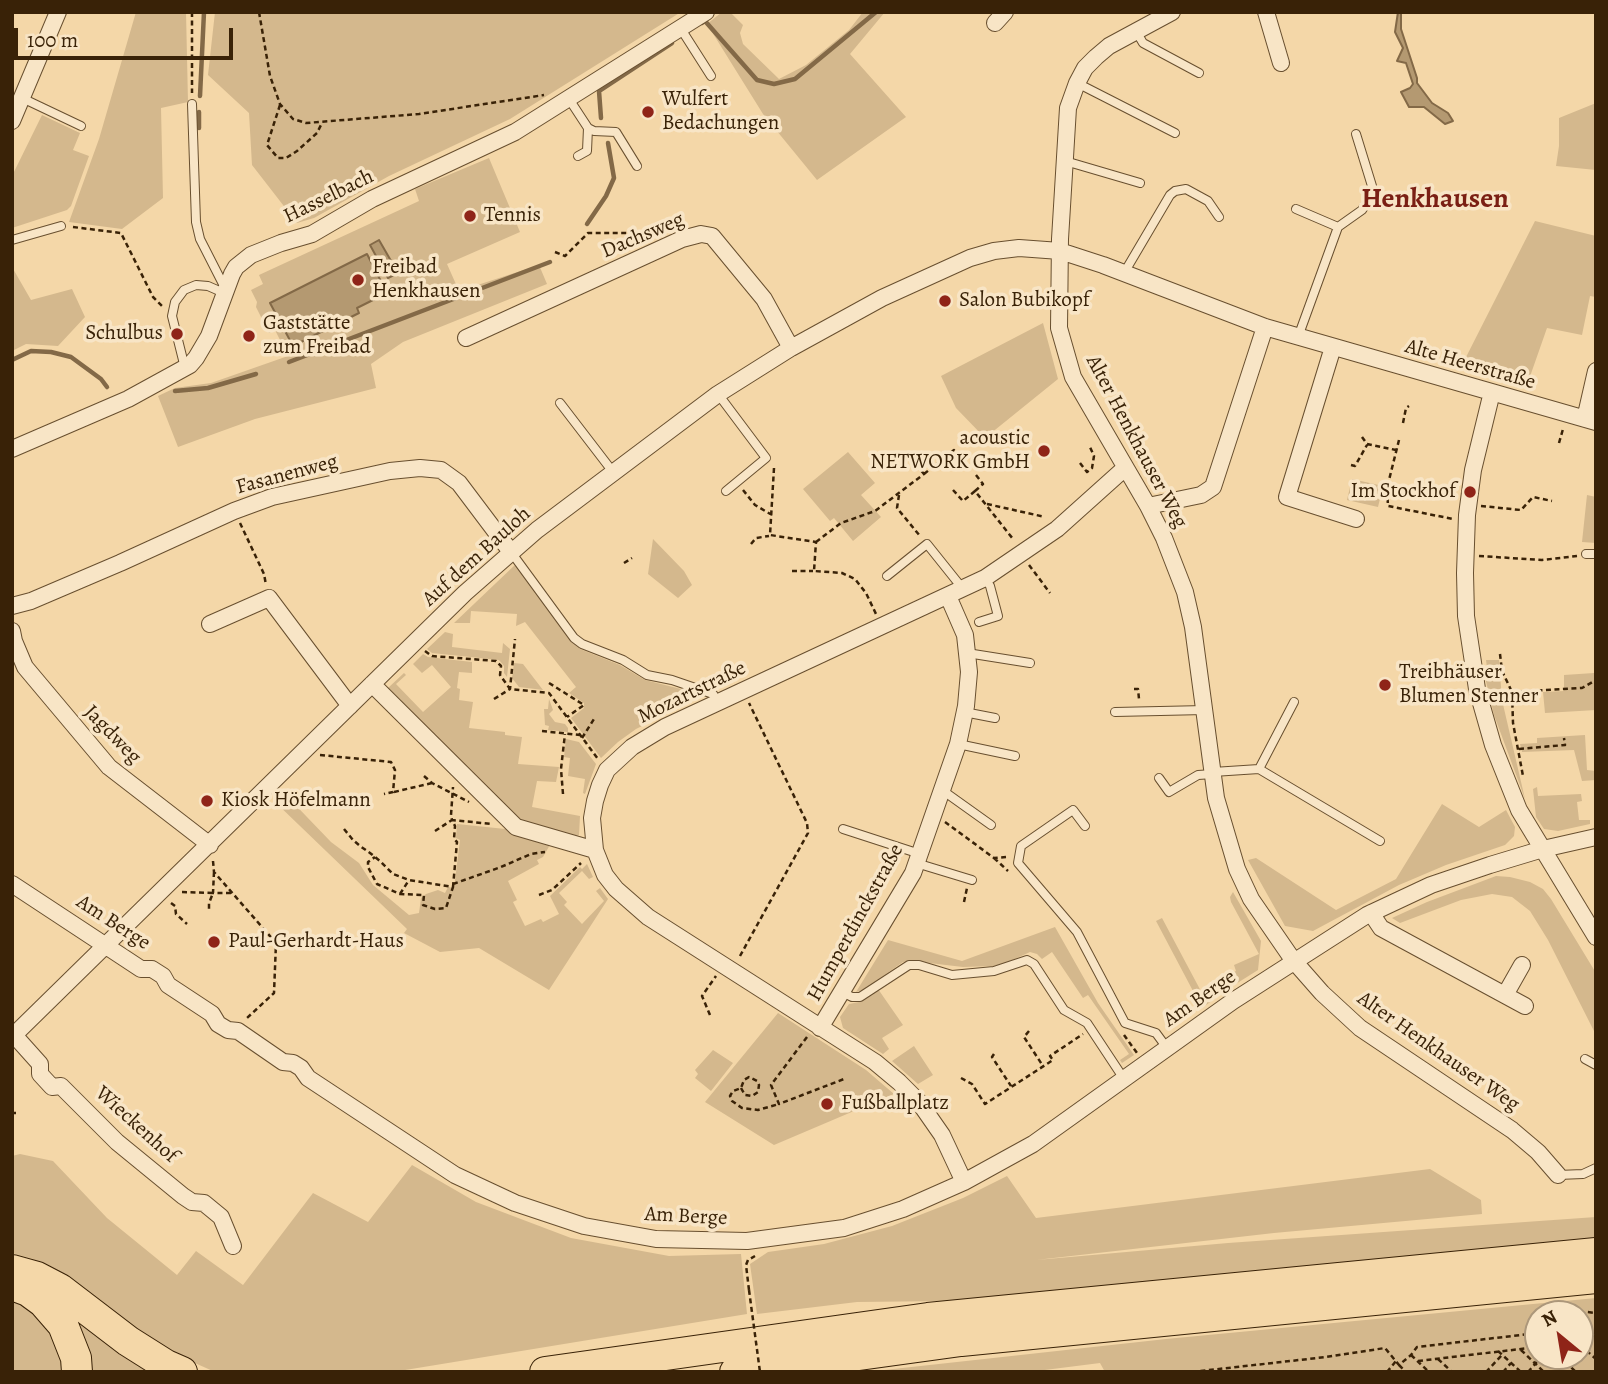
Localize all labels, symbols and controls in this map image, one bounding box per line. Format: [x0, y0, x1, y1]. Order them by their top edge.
scale bar [18, 14, 236, 58]
text: 100 m [27, 26, 78, 54]
place label: Wulfert Bedachungen [662, 87, 779, 137]
marker: Wulfert Bedachungen [640, 104, 656, 120]
street label: Hasselbach [280, 164, 378, 230]
district label: Henkhausen [1361, 183, 1509, 217]
place label: Tennis [484, 203, 541, 229]
street label: Dachsweg [598, 207, 688, 265]
marker: Tennis [462, 208, 478, 224]
place label: Freibad Henkhausen [372, 255, 480, 305]
marker: Freibad Henkhausen [350, 272, 366, 288]
place label: Salon Bubikopf [959, 288, 1090, 314]
marker: Salon Bubikopf [937, 293, 953, 309]
place label: Gaststätte zum Freibad [263, 311, 371, 361]
place label: Schulbus [85, 321, 163, 347]
marker: Schulbus [169, 326, 185, 342]
marker: Gaststätte zum Freibad [241, 328, 257, 344]
street label: Alte Heerstraße [1402, 334, 1538, 396]
street label: Alter Henkhauser Weg [1080, 351, 1192, 533]
place label: acoustic NETWORK GmbH [870, 426, 1030, 476]
marker: acoustic NETWORK GmbH [1036, 443, 1052, 459]
street label: Fasanenweg [233, 449, 341, 501]
place label: Im Stockhof [1351, 479, 1456, 505]
marker: Im Stockhof [1462, 484, 1478, 500]
street label: Auf dem Bauloh [418, 502, 536, 612]
street label: Mozartstraße [634, 656, 750, 730]
place label: Treibhäuser Blumen Stenner [1399, 660, 1539, 710]
marker: Treibhäuser Blumen Stenner [1377, 677, 1393, 693]
street label: Jagdweg [78, 700, 146, 770]
place label: Kiosk Höfelmann [221, 788, 371, 814]
marker: Kiosk Höfelmann [199, 793, 215, 809]
street label: Humperdinckstraße [802, 840, 910, 1006]
street label: Am Berge [71, 890, 155, 956]
place label: Paul-Gerhardt-Haus [228, 929, 404, 955]
marker: Paul-Gerhardt-Haus [206, 934, 222, 950]
street label: Am Berge [1159, 965, 1241, 1033]
street label: Alter Henkhauser Weg [1352, 987, 1524, 1117]
street label: Wieckenhof [89, 1081, 183, 1169]
place label: Fußballplatz [841, 1091, 949, 1117]
marker: Fußballplatz [819, 1096, 835, 1112]
street label: Am Berge [644, 1202, 728, 1232]
north arrow [1524, 1300, 1594, 1370]
text: N [1537, 1304, 1562, 1333]

